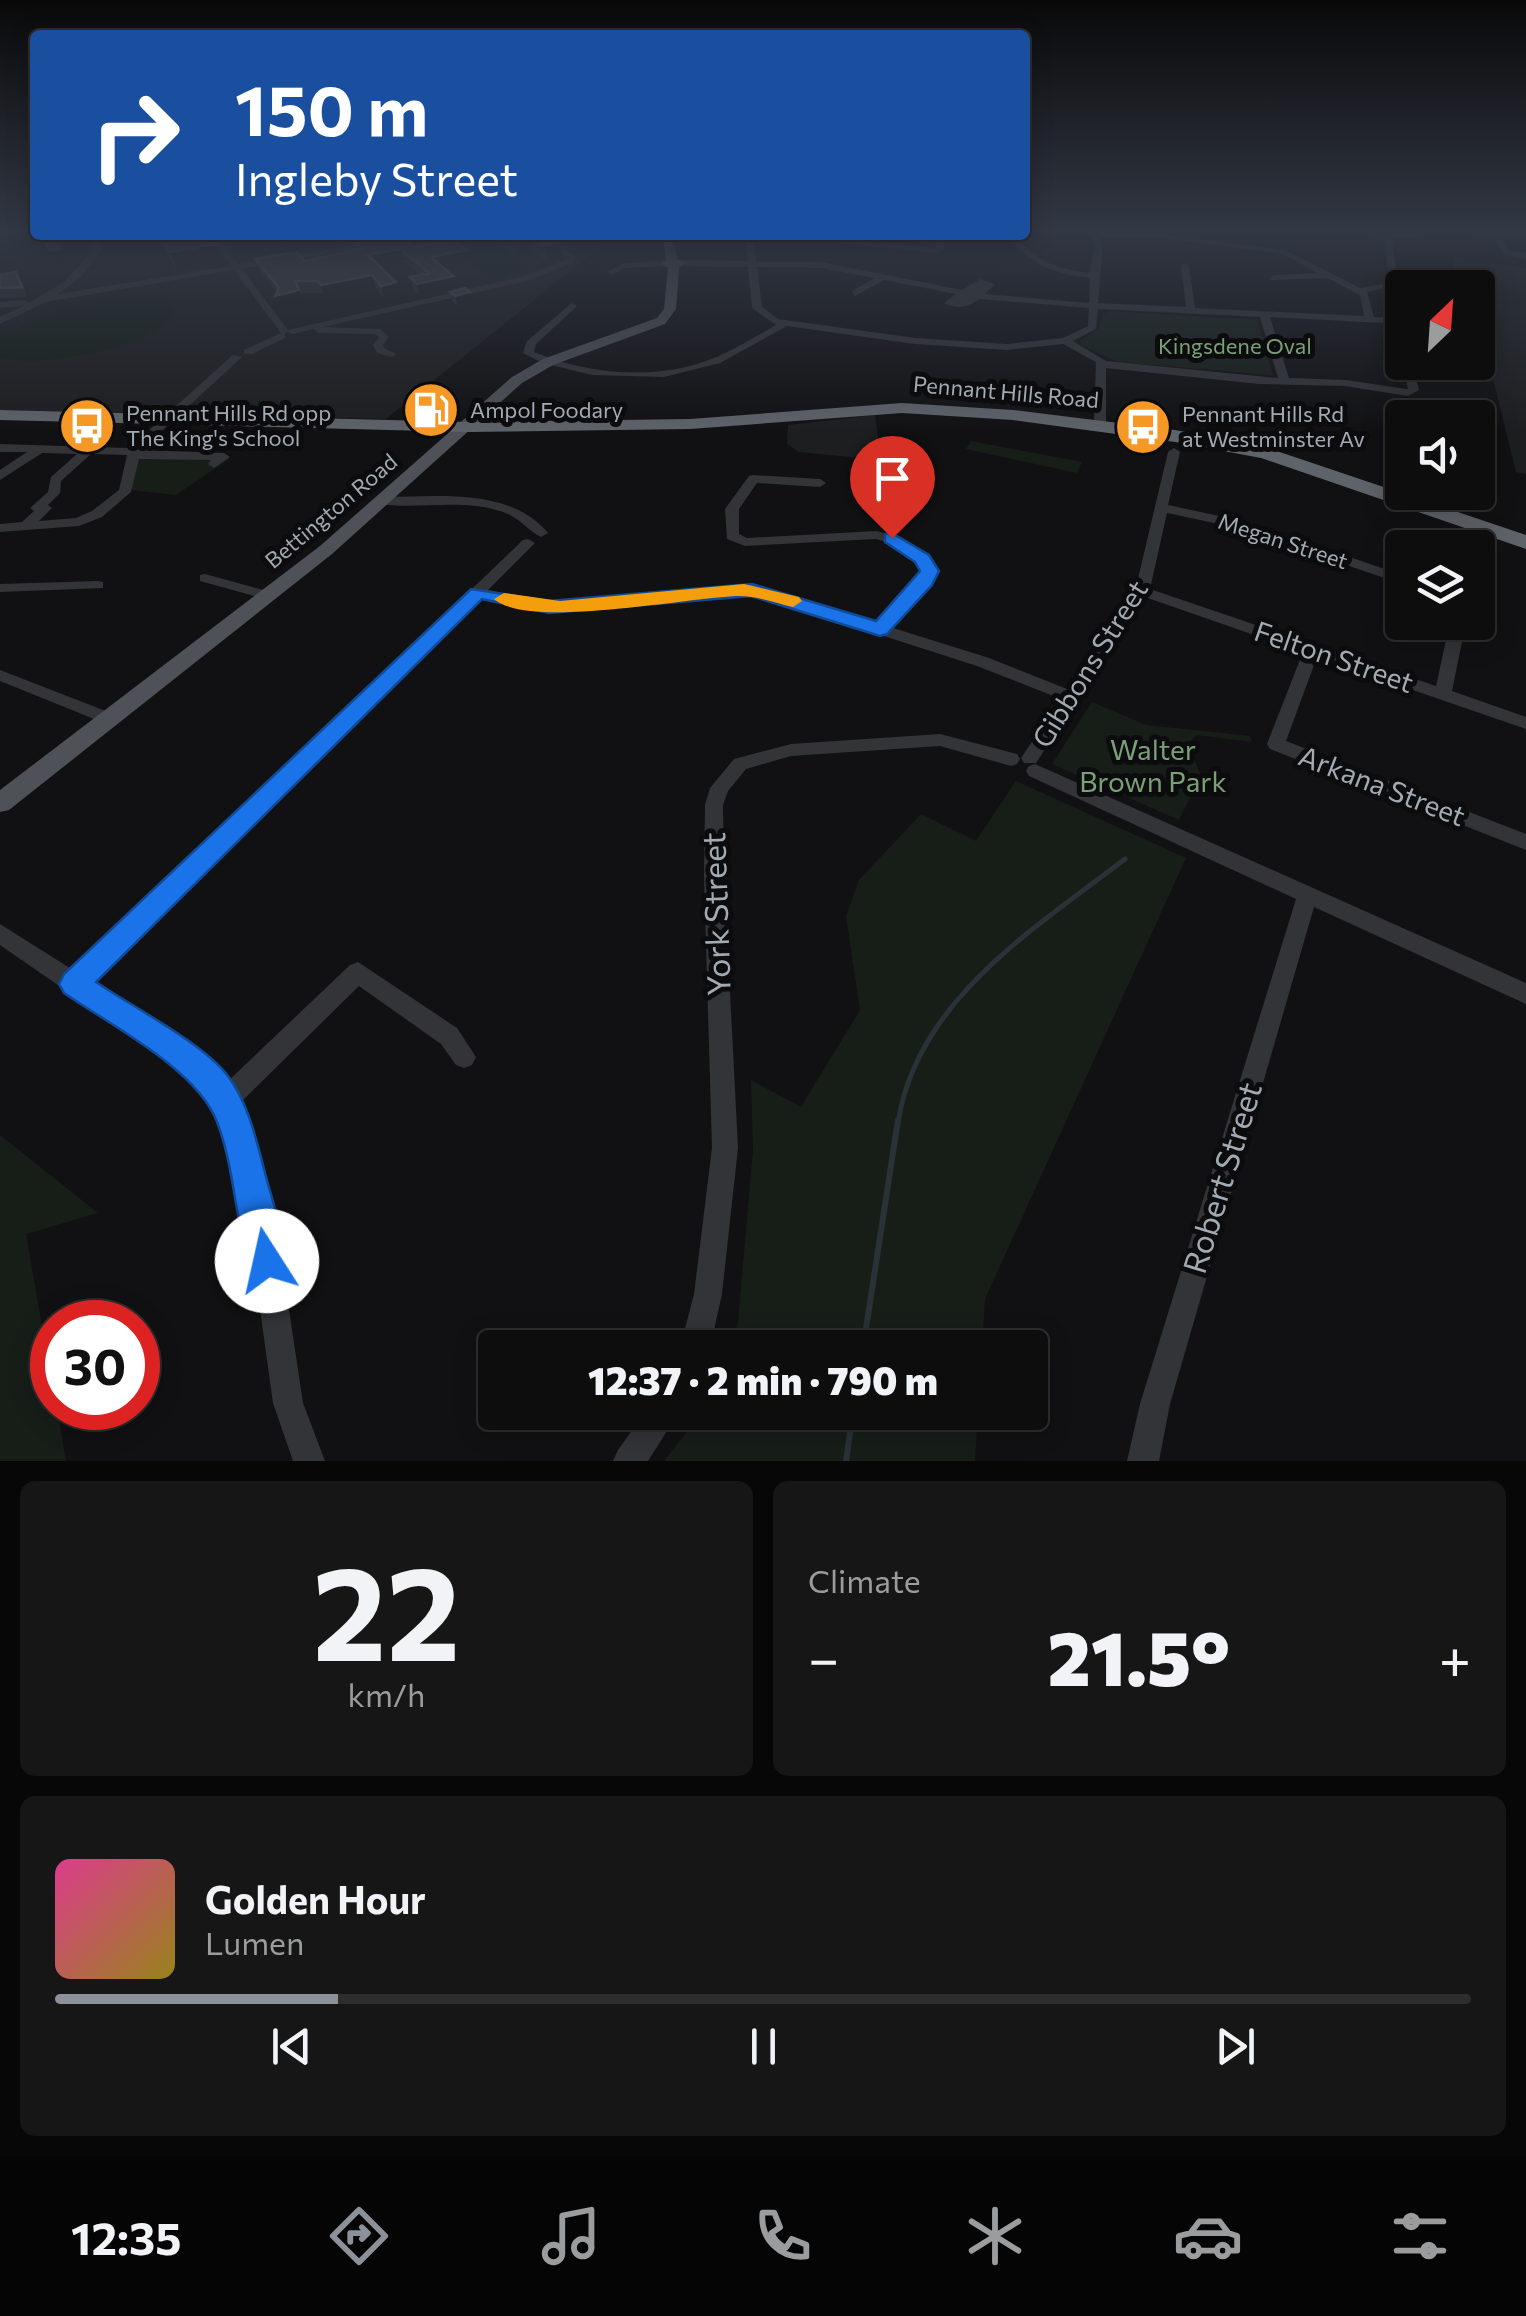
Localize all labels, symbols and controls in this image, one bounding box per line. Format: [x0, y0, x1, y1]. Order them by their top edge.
text: 150 m [235, 65, 428, 150]
icon: right [70, 70, 200, 200]
text: Ingleby Street [235, 150, 518, 205]
north arrow [1385, 270, 1495, 380]
map controls [1385, 270, 1495, 640]
park label: Kingsdene Oval [1158, 332, 1312, 359]
street label: Pennant Hills Road [912, 370, 1100, 413]
fuel station icon: Ampol Foodary [401, 380, 461, 440]
bus stop icon: Pennant Hills Rd opp The King's School [57, 396, 117, 456]
place label: Ampol Foodary [470, 396, 623, 423]
bus stop icon: Pennant Hills Rd at Westminster Av [1113, 397, 1173, 457]
place label: Pennant Hills Rd opp The King's School [126, 399, 331, 451]
place label: Pennant Hills Rd at Westminster Av [1182, 400, 1365, 452]
button: sound [1385, 400, 1495, 510]
pin [850, 436, 935, 539]
street label: Bettington Road [259, 448, 402, 574]
icon: arrive [865, 451, 920, 506]
street label: Megan Street [1215, 507, 1351, 574]
button: layers [1385, 530, 1495, 640]
street label: Gibbons Street [1024, 574, 1154, 753]
street label: Felton Street [1250, 613, 1418, 699]
park label: Walter Brown Park [1079, 732, 1227, 798]
street label: Arkana Street [1294, 738, 1470, 832]
street label: York Street [692, 832, 738, 997]
street label: Robert Street [1173, 1077, 1269, 1278]
position arrow [215, 1209, 319, 1313]
speed limit sign: 30 [30, 1300, 160, 1430]
text: 12:37 · 2 min · 790 m [588, 1356, 938, 1403]
text: 22 [313, 1529, 460, 1688]
text: Climate [808, 1560, 921, 1600]
text: 21.5° [1048, 1610, 1230, 1701]
text: − [808, 1623, 839, 1690]
text: + [1439, 1623, 1471, 1690]
text: km/h [348, 1674, 425, 1714]
text: Golden Hour [205, 1875, 426, 1922]
text: Lumen [205, 1922, 304, 1962]
icon: previous [264, 2019, 319, 2074]
icon: pause [736, 2019, 791, 2074]
icon: next [1208, 2019, 1263, 2074]
icon: directions [324, 2201, 394, 2271]
icon: music [536, 2201, 606, 2271]
icon: phone [748, 2201, 818, 2271]
icon: climate [960, 2201, 1030, 2271]
icon: car [1173, 2201, 1243, 2271]
icon: filters [1385, 2201, 1455, 2271]
text: 12:35 [71, 2209, 181, 2264]

